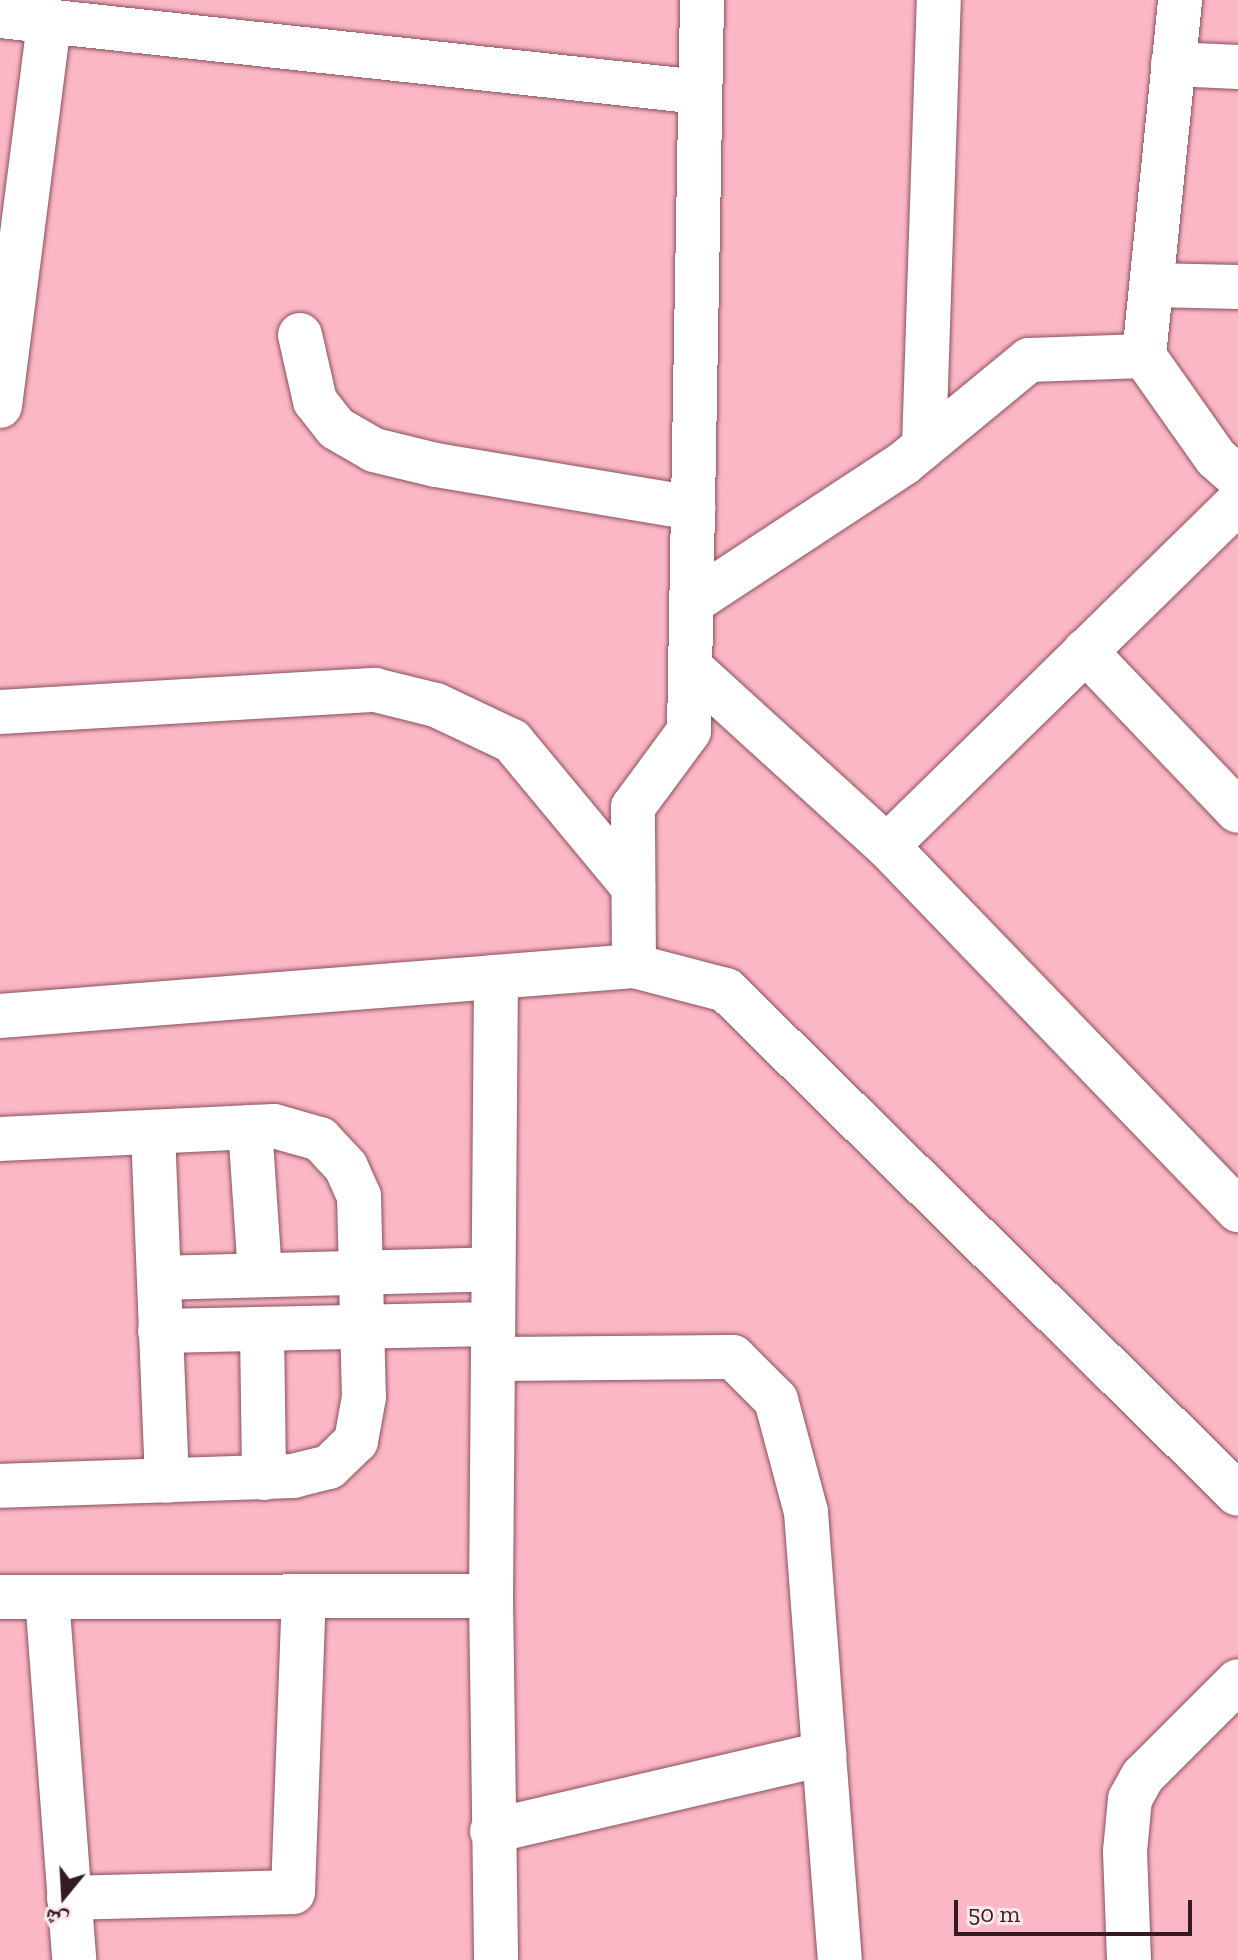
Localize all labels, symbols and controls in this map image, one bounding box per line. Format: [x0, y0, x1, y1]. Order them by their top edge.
north arrow [24, 1856, 104, 1936]
scale bar [958, 1884, 1196, 1934]
text: 50 m [968, 1899, 1020, 1928]
text: ش [41, 1903, 72, 1936]

